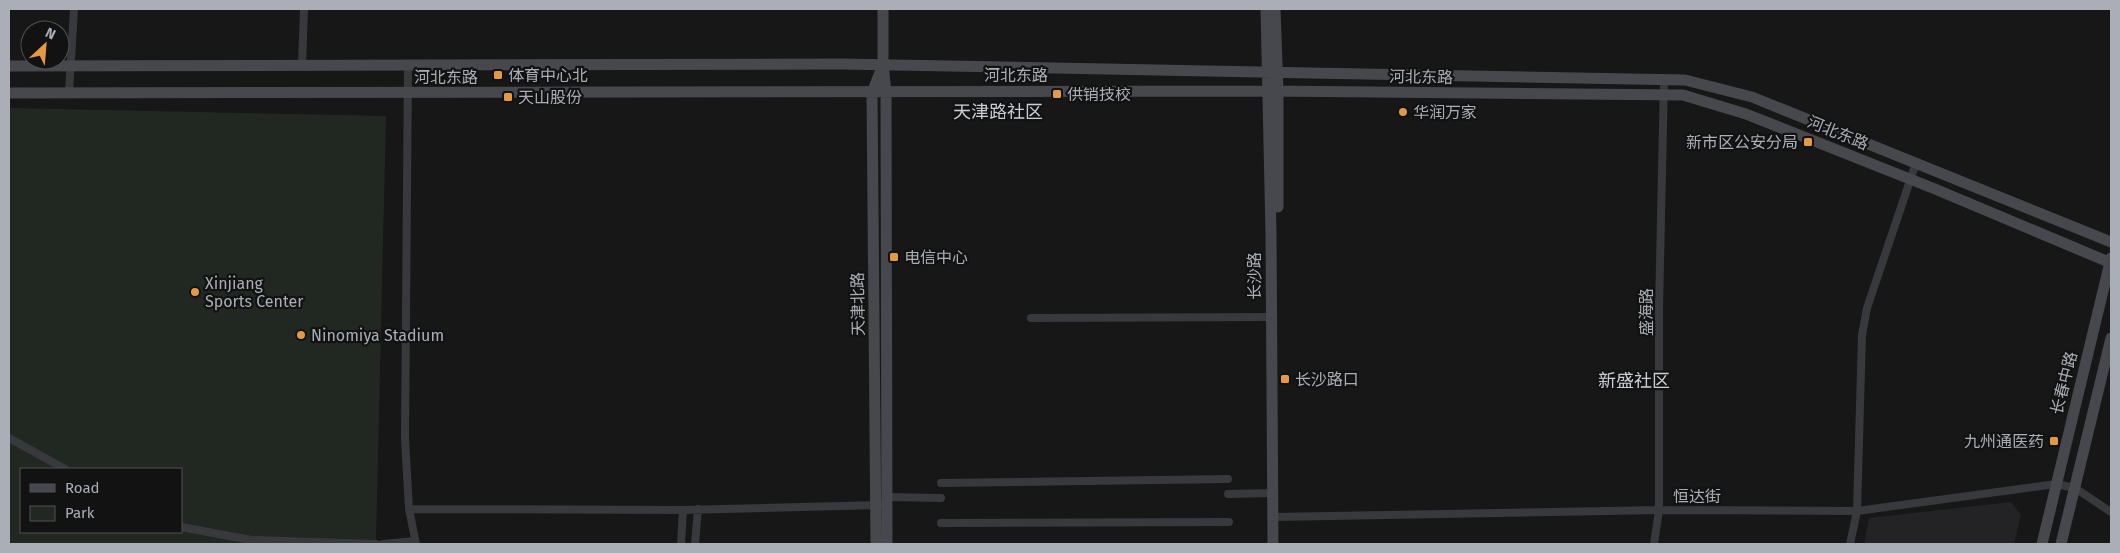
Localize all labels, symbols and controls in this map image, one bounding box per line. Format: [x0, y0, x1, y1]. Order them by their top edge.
north arrow [20, 20, 70, 70]
text: N [43, 24, 58, 43]
place label: 体育中心北 [508, 66, 588, 85]
street label: 河北东路 [984, 66, 1048, 85]
street label: 河北东路 [1389, 67, 1453, 87]
street label: 河北东路 [414, 68, 478, 87]
marker: 体育中心北 [492, 69, 504, 81]
place label: 供销技校 [1067, 85, 1131, 104]
place label: 天山股份 [518, 88, 582, 107]
marker: 供销技校 [1051, 88, 1063, 100]
marker: 天山股份 [502, 91, 514, 103]
district label: 天津路社区 [953, 101, 1043, 123]
place label: 华润万家 [1413, 103, 1477, 122]
marker: 华润万家 [1397, 106, 1409, 118]
street label: 河北东路 [1805, 112, 1871, 154]
place label: 新市区公安分局 [1686, 133, 1798, 152]
marker: 新市区公安分局 [1802, 136, 1814, 148]
place label: 电信中心 [904, 248, 968, 267]
marker: 电信中心 [888, 251, 900, 263]
street label: 长沙路 [1245, 252, 1264, 300]
street label: 天津北路 [848, 272, 868, 336]
place label: Xinjiang Sports Center [205, 274, 304, 311]
marker: Xinjiang Sports Center [189, 286, 201, 298]
street label: 盛海路 [1637, 288, 1656, 336]
place label: Ninomiya Stadium [311, 326, 444, 345]
marker: Ninomiya Stadium [295, 329, 307, 341]
street label: 长春中路 [2047, 350, 2081, 416]
place label: 长沙路口 [1295, 370, 1359, 389]
district label: 新盛社区 [1598, 370, 1670, 392]
marker: 长沙路口 [1279, 373, 1291, 385]
place label: 九州通医药 [1964, 432, 2044, 451]
marker: 九州通医药 [2048, 435, 2060, 447]
legend [20, 468, 182, 533]
text: Road [65, 479, 100, 497]
street label: 恒达街 [1673, 487, 1721, 506]
text: Park [65, 504, 95, 522]

